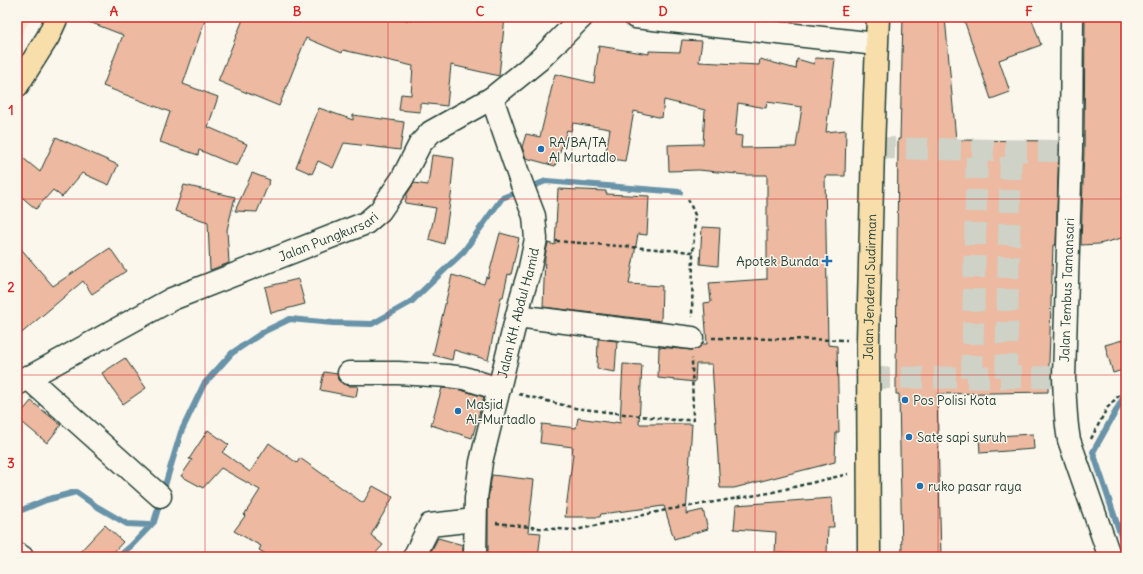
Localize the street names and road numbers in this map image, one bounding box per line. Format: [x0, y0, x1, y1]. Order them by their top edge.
street label: Jalan Pungkursari [276, 208, 382, 265]
street label: Jalan Jenderal Sudirman [859, 213, 880, 360]
street label: Jalan Tembus Tamansari [1056, 218, 1078, 362]
street label: Jalan KH. Abdul Hamid [493, 246, 542, 380]

